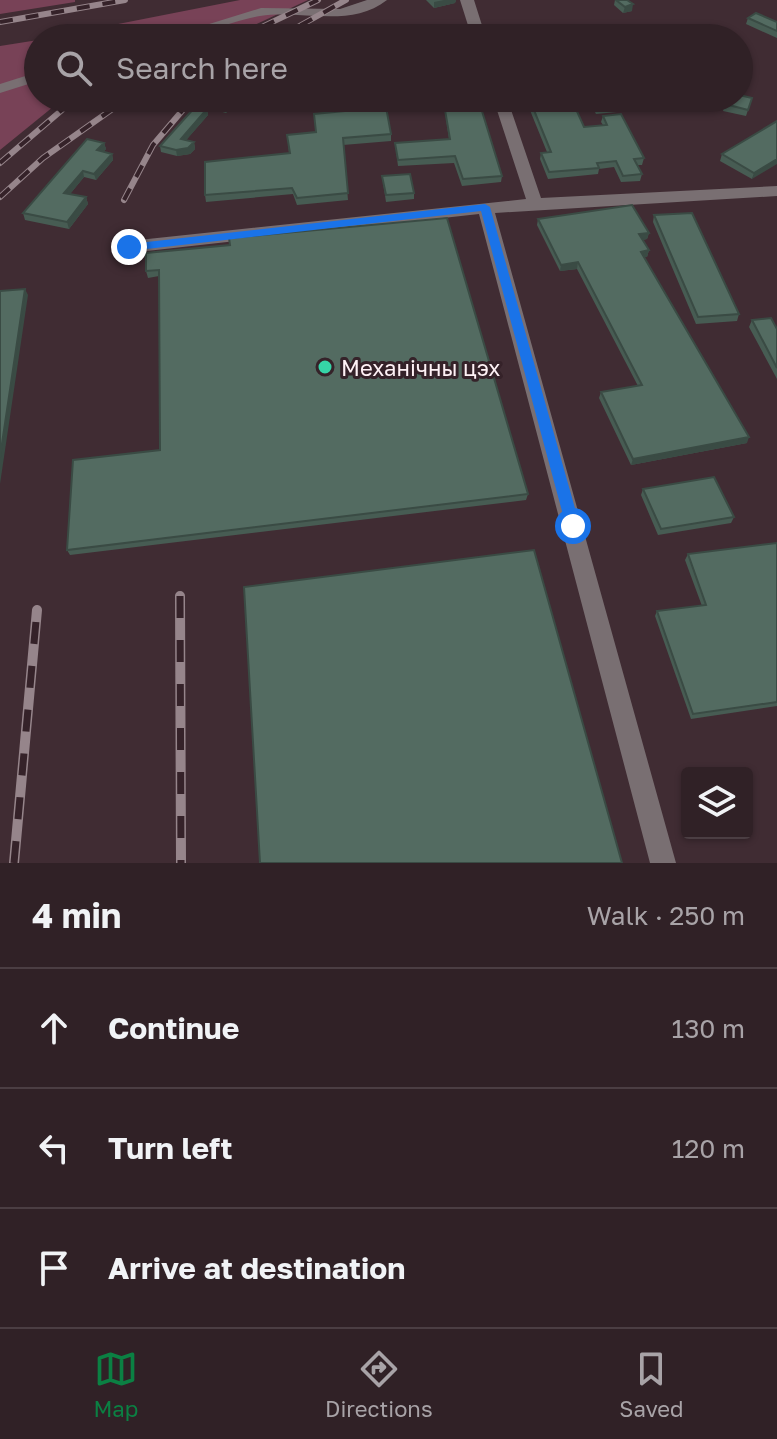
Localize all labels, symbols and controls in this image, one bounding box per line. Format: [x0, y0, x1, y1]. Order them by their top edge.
search box [24, 24, 753, 112]
icon: search [52, 46, 96, 90]
text: Search here [116, 50, 288, 86]
route end [111, 229, 147, 265]
place label: Механічны цэх [341, 354, 500, 381]
marker: Механічны цэх [316, 358, 334, 376]
route start [555, 508, 591, 544]
map controls [681, 767, 753, 839]
button: layers [681, 767, 753, 839]
text: 4 min [32, 895, 121, 935]
text: Walk · 250 m [587, 900, 745, 931]
icon: ahead [32, 1006, 76, 1050]
text: Continue [108, 1010, 239, 1046]
text: 130 m [672, 1013, 745, 1044]
icon: left [32, 1126, 76, 1170]
text: Turn left [108, 1130, 233, 1166]
text: 120 m [672, 1133, 745, 1164]
icon: arrive [32, 1246, 76, 1290]
text: Arrive at destination [108, 1250, 405, 1286]
tab: Map [93, 1347, 138, 1422]
tab: Directions [325, 1347, 433, 1422]
tab: Saved [619, 1347, 684, 1422]

